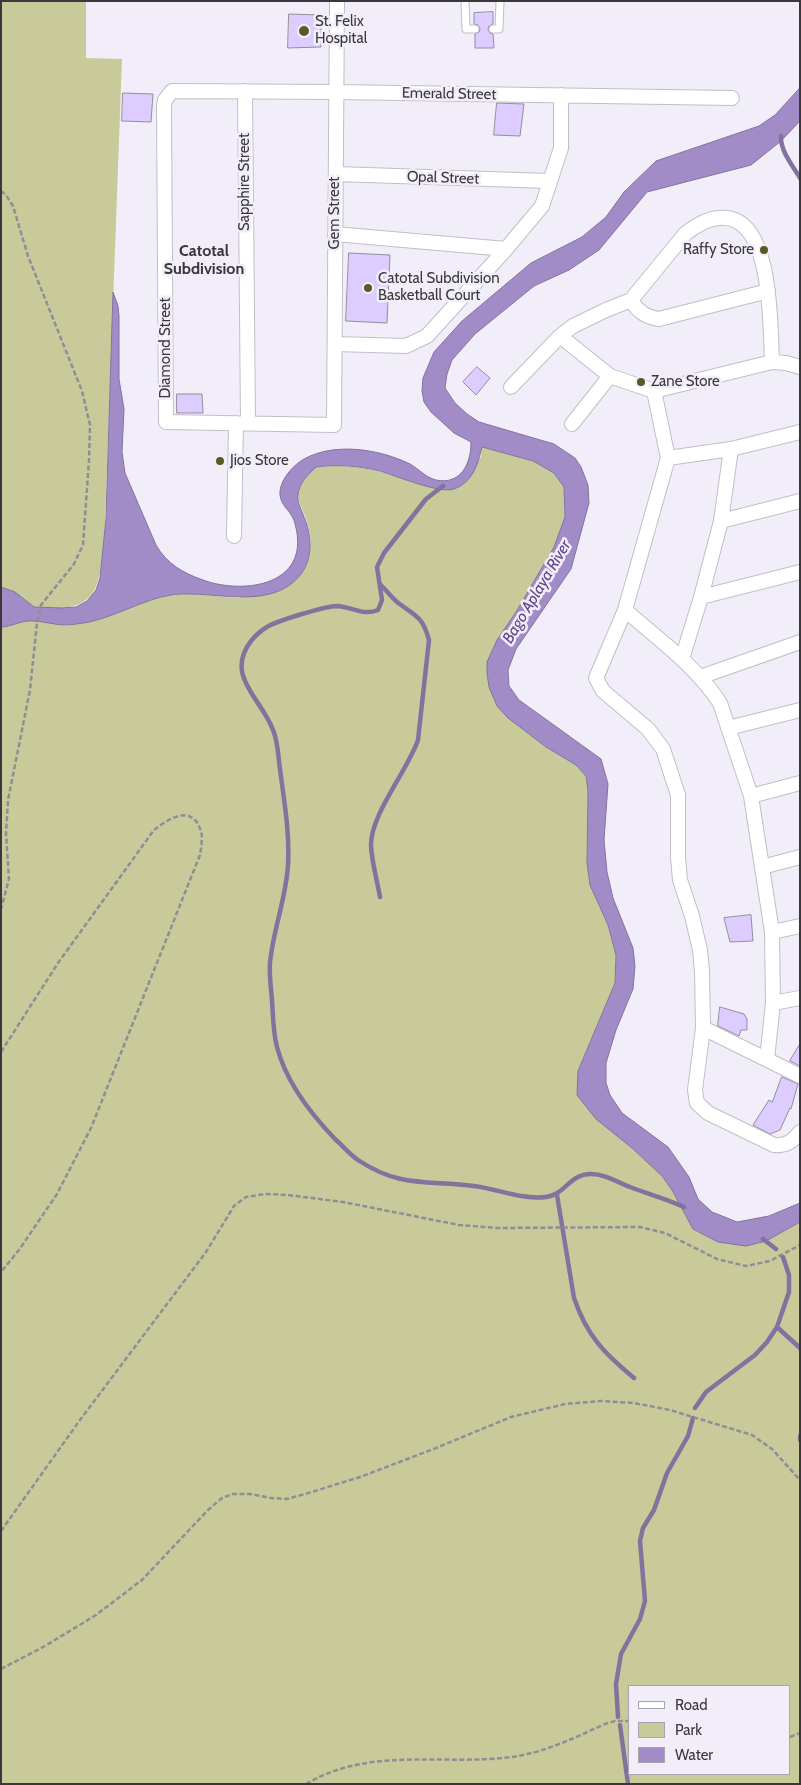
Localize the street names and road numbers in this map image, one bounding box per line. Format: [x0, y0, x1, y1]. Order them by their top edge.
street label: Emerald Street [402, 84, 496, 104]
street label: Sapphire Street [236, 133, 254, 231]
street label: Opal Street [406, 168, 480, 188]
street label: Gem Street [326, 177, 344, 249]
street label: Diamond Street [157, 297, 175, 399]

